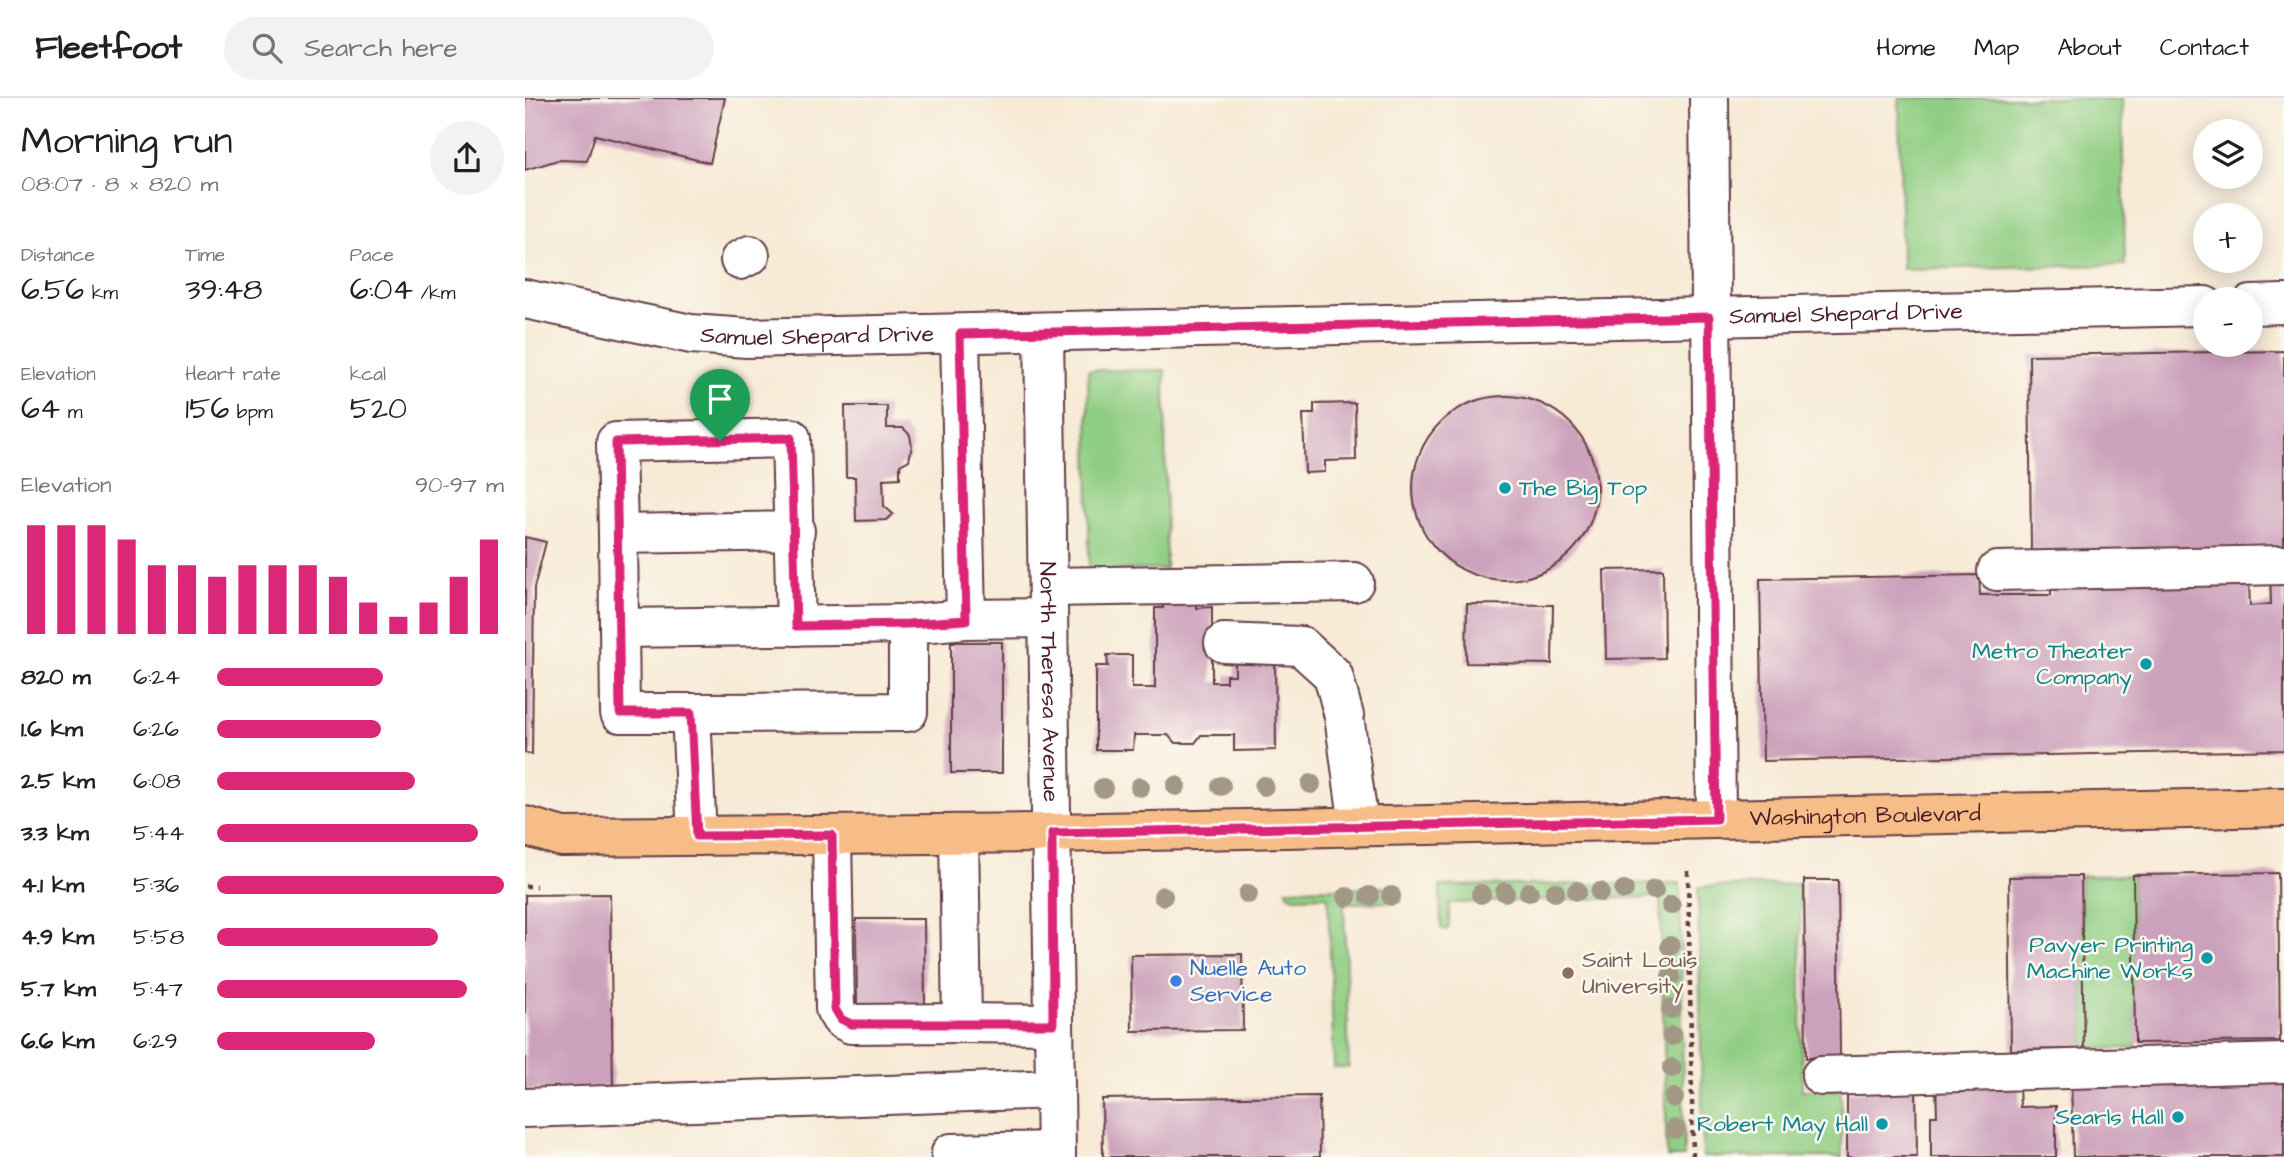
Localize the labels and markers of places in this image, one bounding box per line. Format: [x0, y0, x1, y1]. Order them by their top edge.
pin [690, 369, 750, 441]
place label: The Big Top [1519, 472, 1648, 505]
marker: The Big Top [1497, 480, 1513, 496]
place label: Metro Theater Company [1972, 635, 2132, 694]
marker: Metro Theater Company [2138, 656, 2154, 672]
place label: Pavyer Printing Machine Works [2027, 929, 2193, 987]
place label: Saint Louis University [1582, 944, 1698, 1003]
marker: Pavyer Printing Machine Works [2199, 950, 2215, 966]
place label: Nuelle Auto Service [1190, 952, 1306, 1010]
marker: Saint Louis University [1560, 965, 1576, 981]
marker: Nuelle Auto Service [1168, 973, 1184, 989]
place label: Searls Hall [2055, 1101, 2164, 1133]
place label: Robert May Hall [1697, 1108, 1868, 1141]
marker: Searls Hall [2170, 1109, 2186, 1125]
marker: Robert May Hall [1874, 1116, 1890, 1132]

